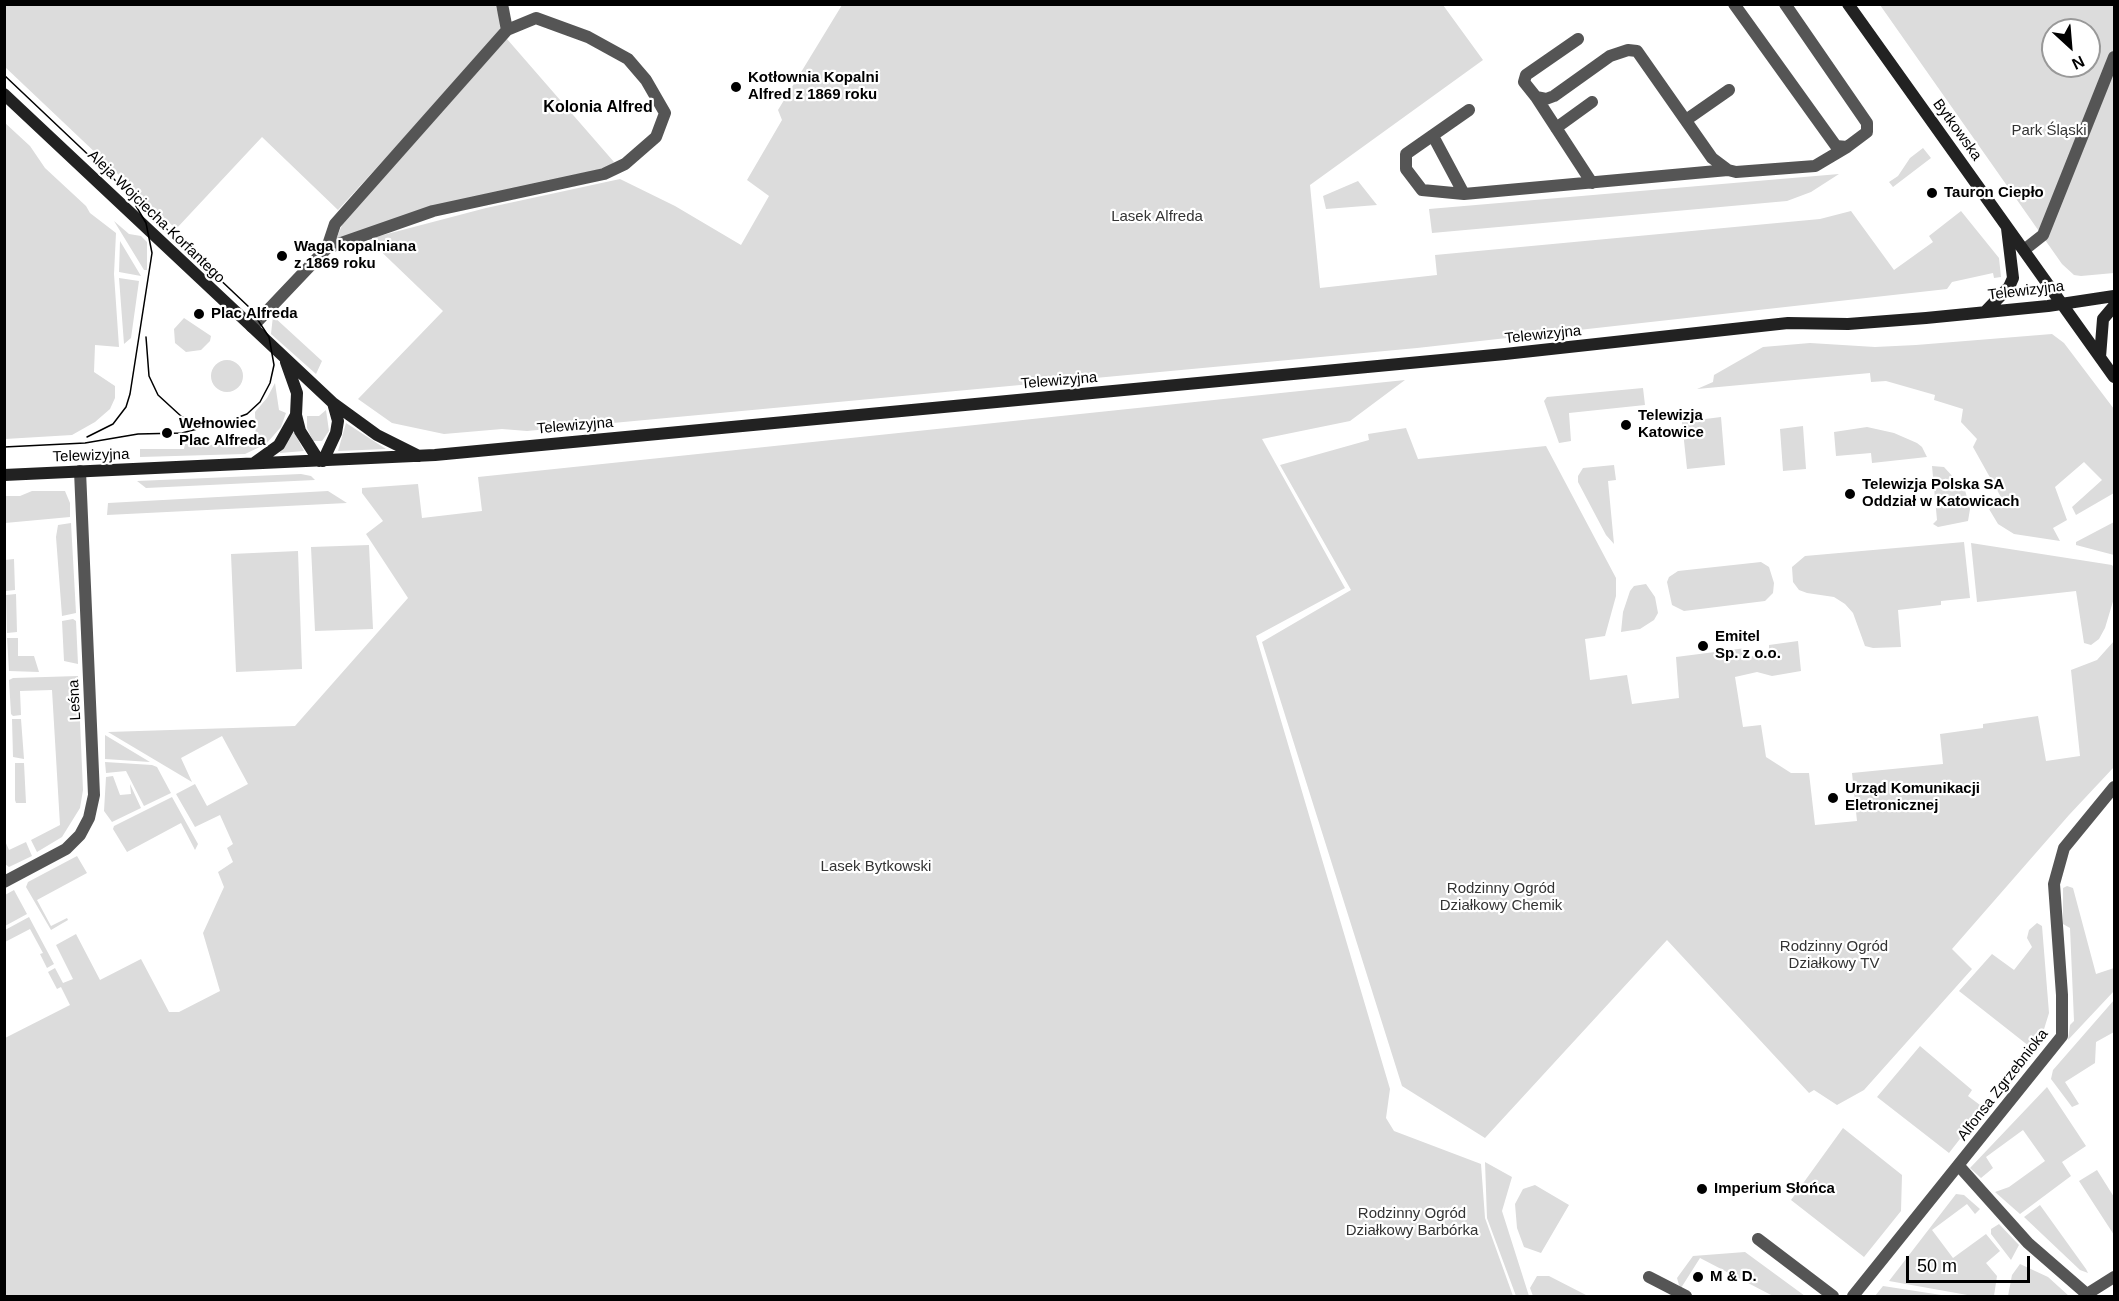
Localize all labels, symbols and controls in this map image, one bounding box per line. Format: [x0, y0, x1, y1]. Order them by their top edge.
north arrow [2041, 18, 2101, 78]
text: N [2069, 53, 2087, 73]
place label: Kotłownia Kopalni Alfred z 1869 roku [748, 69, 879, 104]
marker: Kotłownia Kopalni Alfred z 1869 roku [729, 80, 743, 94]
street label: Bytkowska [1929, 96, 1985, 164]
district label: Kolonia Alfred [543, 98, 653, 118]
park label: Park Śląski [2011, 122, 2087, 140]
street label: Aleja Wojciecha Korfantego [84, 147, 228, 287]
place label: Tauron Ciepło [1944, 184, 2044, 202]
marker: Tauron Ciepło [1925, 186, 1939, 200]
park label: Lasek Alfreda [1111, 208, 1203, 226]
place label: Waga kopalniana z 1869 roku [294, 238, 416, 273]
marker: Waga kopalniana z 1869 roku [275, 249, 289, 263]
street label: Telewizyjna [1987, 277, 2065, 305]
place label: Plac Alfreda [211, 305, 298, 323]
marker: Plac Alfreda [192, 307, 206, 321]
street label: Telewizyjna [1504, 322, 1582, 348]
street label: Telewizyjna [1020, 369, 1098, 393]
place label: Telewizja Katowice [1638, 407, 1704, 442]
street label: Telewizyjna [536, 414, 614, 438]
place label: Wełnowiec Plac Alfreda [179, 415, 266, 450]
marker: Telewizja Katowice [1619, 418, 1633, 432]
marker: Wełnowiec Plac Alfreda [160, 426, 174, 440]
street label: Telewizyjna [52, 446, 130, 466]
place label: Telewizja Polska SA Oddział w Katowicach [1862, 476, 2020, 511]
marker: Telewizja Polska SA Oddział w Katowicach [1843, 487, 1857, 501]
place label: Emitel Sp. z o.o. [1715, 628, 1781, 663]
marker: Emitel Sp. z o.o. [1696, 639, 1710, 653]
street label: Leśna [65, 679, 85, 721]
place label: Urząd Komunikacji Eletronicznej [1845, 780, 1980, 815]
marker: Urząd Komunikacji Eletronicznej [1826, 791, 1840, 805]
park label: Lasek Bytkowski [821, 858, 931, 876]
park label: Rodzinny Ogród Działkowy Chemik [1440, 880, 1562, 915]
park label: Rodzinny Ogród Działkowy TV [1780, 938, 1888, 973]
street label: Alfonsa Zgrzebnioka [1954, 1026, 2052, 1144]
place label: Imperium Słońca [1714, 1180, 1835, 1198]
marker: Imperium Słońca [1695, 1182, 1709, 1196]
park label: Rodzinny Ogród Działkowy Barbórka [1346, 1205, 1478, 1240]
scale bar [1909, 1244, 2034, 1282]
text: 50 m [1917, 1256, 1957, 1276]
place label: M & D. [1710, 1268, 1757, 1286]
marker: M & D. [1691, 1270, 1705, 1284]

